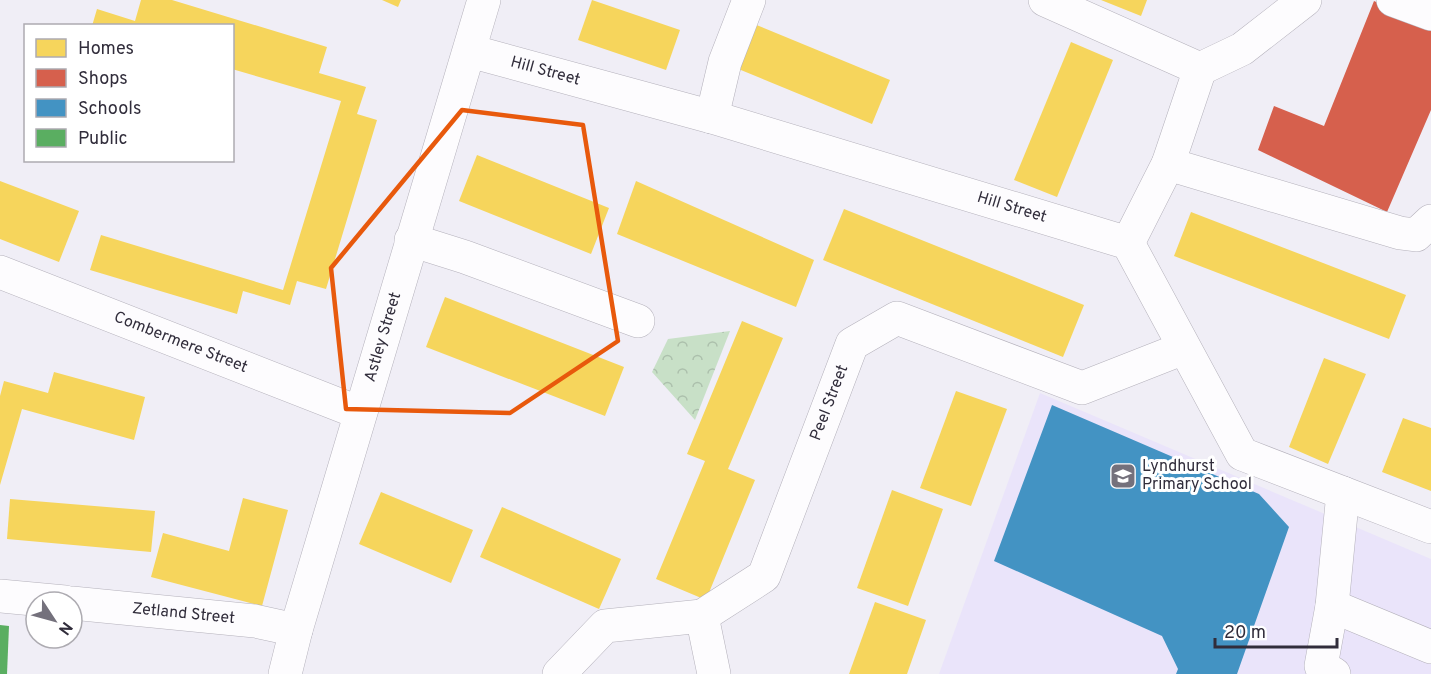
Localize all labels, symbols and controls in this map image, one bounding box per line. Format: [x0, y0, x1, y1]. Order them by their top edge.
legend [24, 24, 234, 162]
text: Homes [78, 38, 134, 61]
street label: Hill Street [508, 52, 582, 91]
text: Shops [78, 68, 128, 91]
text: Schools [78, 98, 141, 121]
text: Public [78, 128, 128, 151]
street label: Hill Street [975, 188, 1049, 228]
street label: Astley Street [361, 290, 406, 384]
street label: Combermere Street [111, 308, 250, 378]
street label: Peel Street [806, 362, 853, 444]
place label: Lyndhurst Primary School [1142, 457, 1252, 495]
school or university icon: Lyndhurst Primary School [1108, 461, 1138, 491]
north arrow [24, 590, 84, 650]
street label: Zetland Street [131, 599, 236, 629]
scale bar [1215, 611, 1336, 649]
text: N [53, 617, 76, 638]
text: 20 m [1224, 622, 1266, 645]

